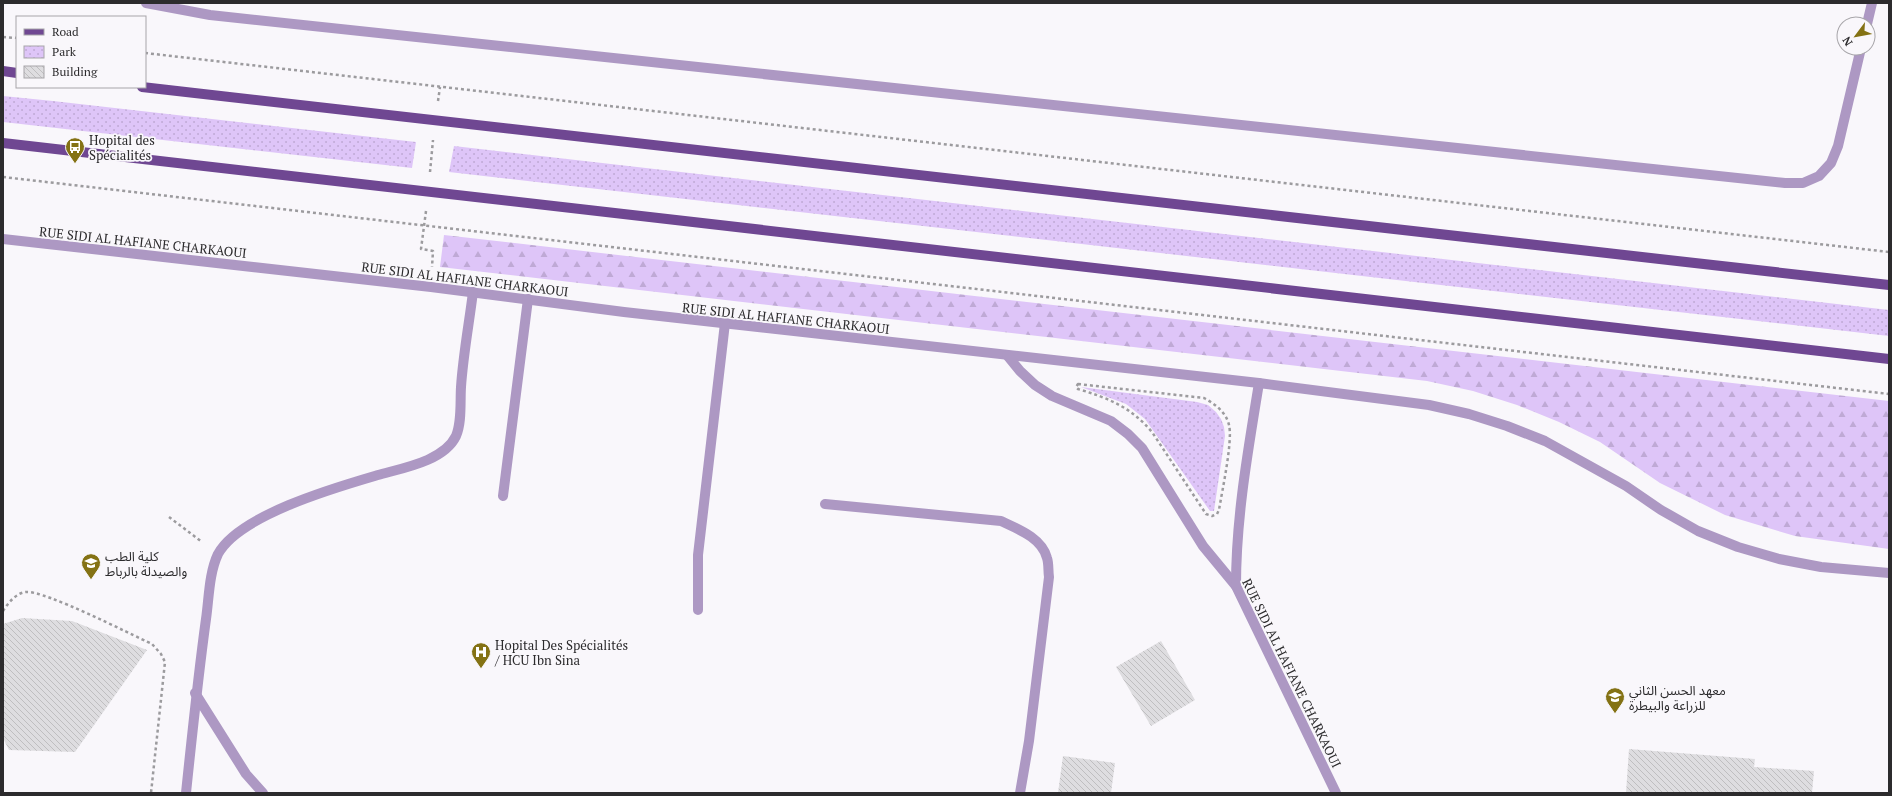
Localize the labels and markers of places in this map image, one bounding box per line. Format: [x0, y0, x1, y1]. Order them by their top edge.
place label: Hopital des Spécialités [89, 131, 155, 164]
bus stop icon: Hopital des Spécialités [64, 136, 86, 164]
place label: كلية الطب والصيدلة بالرباط [105, 547, 187, 580]
school or university icon: كلية الطب والصيدلة بالرباط [80, 552, 102, 580]
place label: Hopital Des Spécialités / HCU Ibn Sina [494, 636, 628, 669]
hospital icon: Hopital Des Spécialités / HCU Ibn Sina [470, 641, 492, 669]
place label: معهد الحسن الثاني للزراعة والبيطرة [1629, 681, 1726, 714]
school or university icon: معهد الحسن الثاني للزراعة والبيطرة [1604, 686, 1626, 714]

